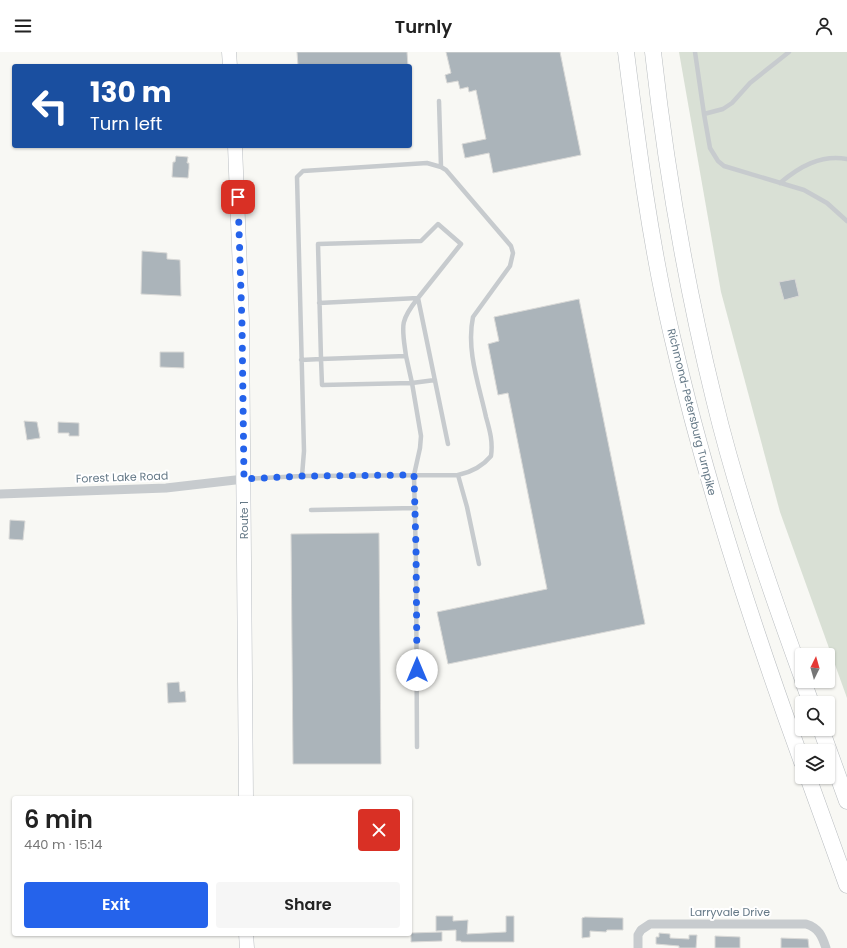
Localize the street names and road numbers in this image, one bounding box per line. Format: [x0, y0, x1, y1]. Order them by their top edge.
street label: Richmond-Petersburg Turnpike [663, 327, 721, 497]
street label: Forest Lake Road [76, 467, 168, 487]
street label: Route 1 [236, 501, 252, 539]
street label: Larryvale Drive [690, 904, 770, 920]

